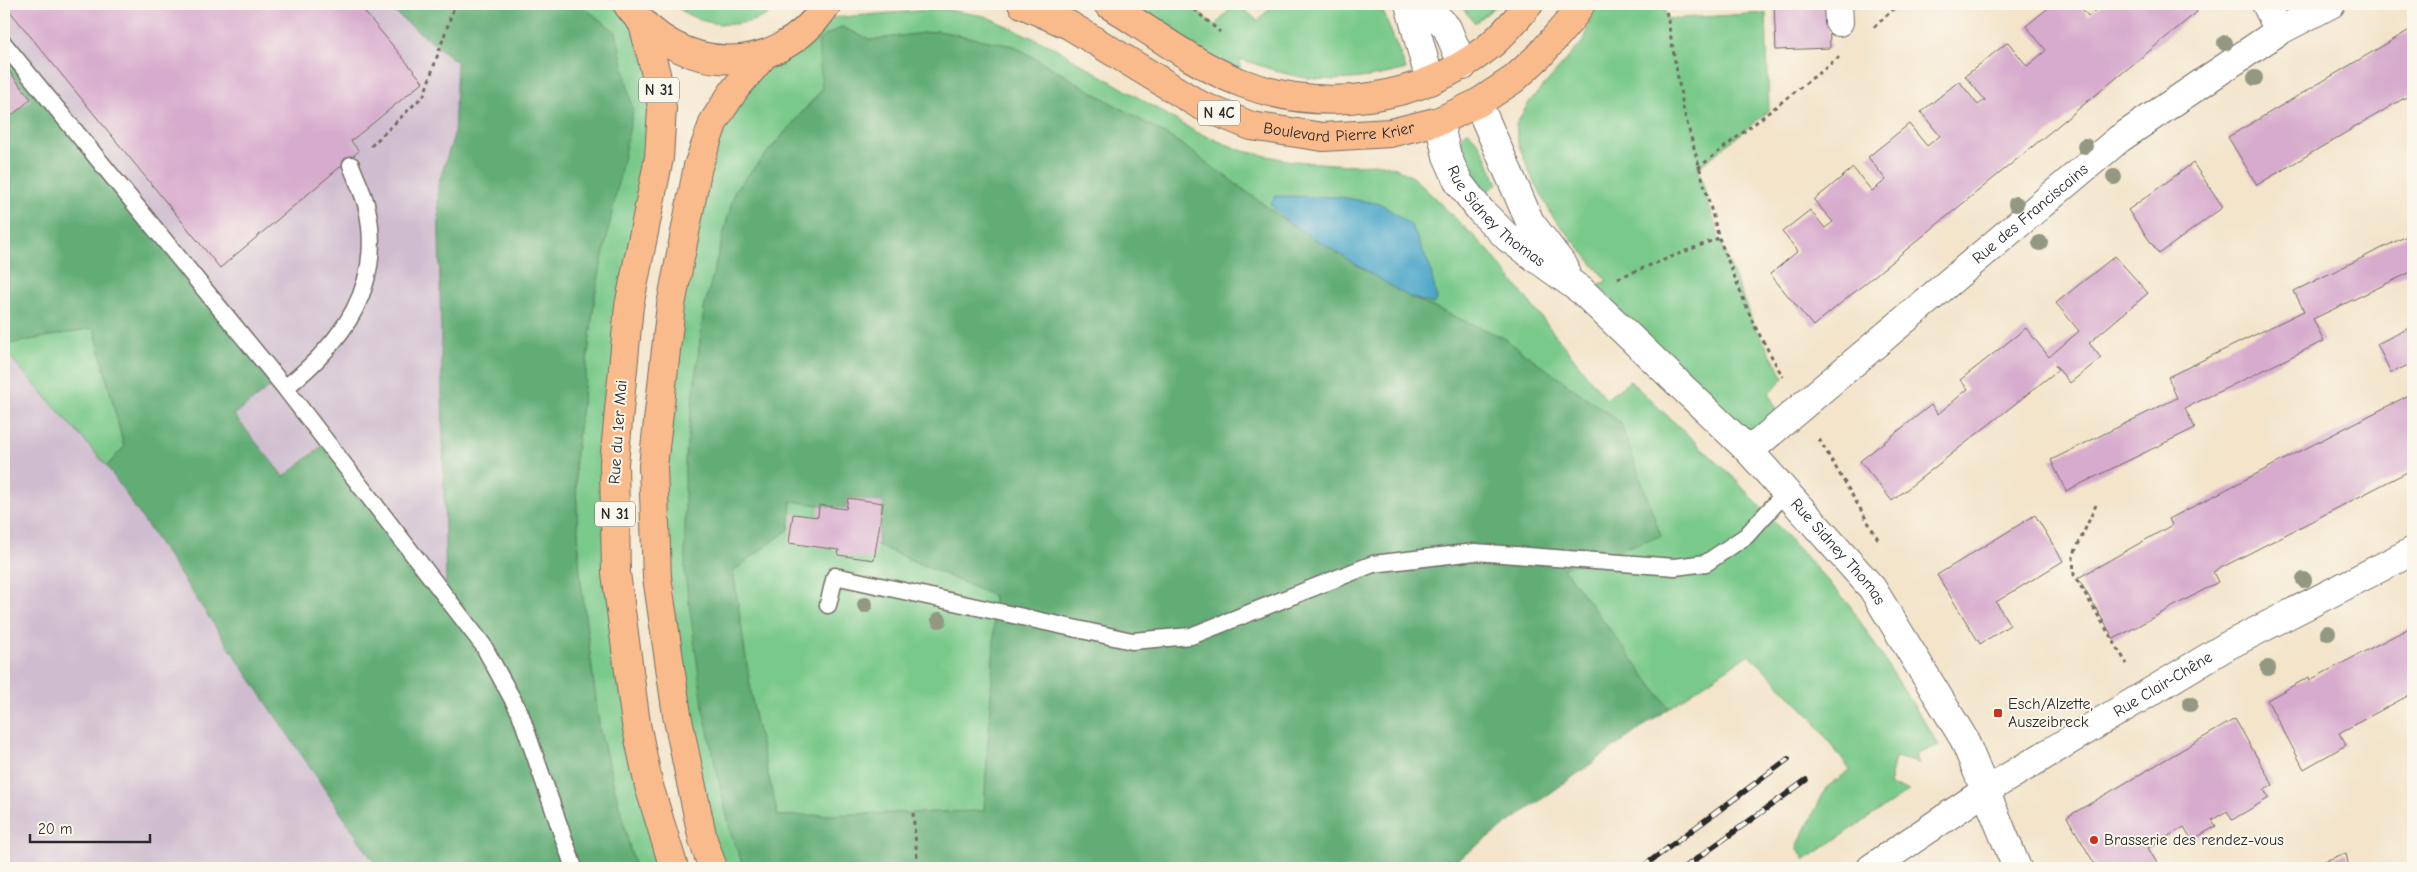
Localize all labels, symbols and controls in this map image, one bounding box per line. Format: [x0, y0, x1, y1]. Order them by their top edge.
road number: N 31 [639, 78, 679, 102]
road number: N 4C [1198, 100, 1240, 126]
street label: Boulevard Pierre Krier [1262, 118, 1417, 146]
street label: Rue des Franciscains [1969, 160, 2092, 267]
street label: Rue Sidney Thomas [1443, 163, 1549, 271]
street label: Rue du 1er Mai [605, 379, 631, 485]
street label: Rue Sidney Thomas [1787, 495, 1889, 608]
road number: N 31 [595, 502, 635, 526]
street label: Rue Clair-Chêne [2110, 648, 2216, 721]
place label: Esch/Alzette, Auszeibreck [2008, 695, 2093, 731]
marker: Esch/Alzette, Auszeibreck [1992, 707, 2004, 719]
scale bar [30, 812, 150, 844]
text: 20 m [38, 820, 72, 838]
place label: Brasserie des rendez-vous [2104, 831, 2284, 849]
marker: Brasserie des rendez-vous [2088, 834, 2100, 846]

